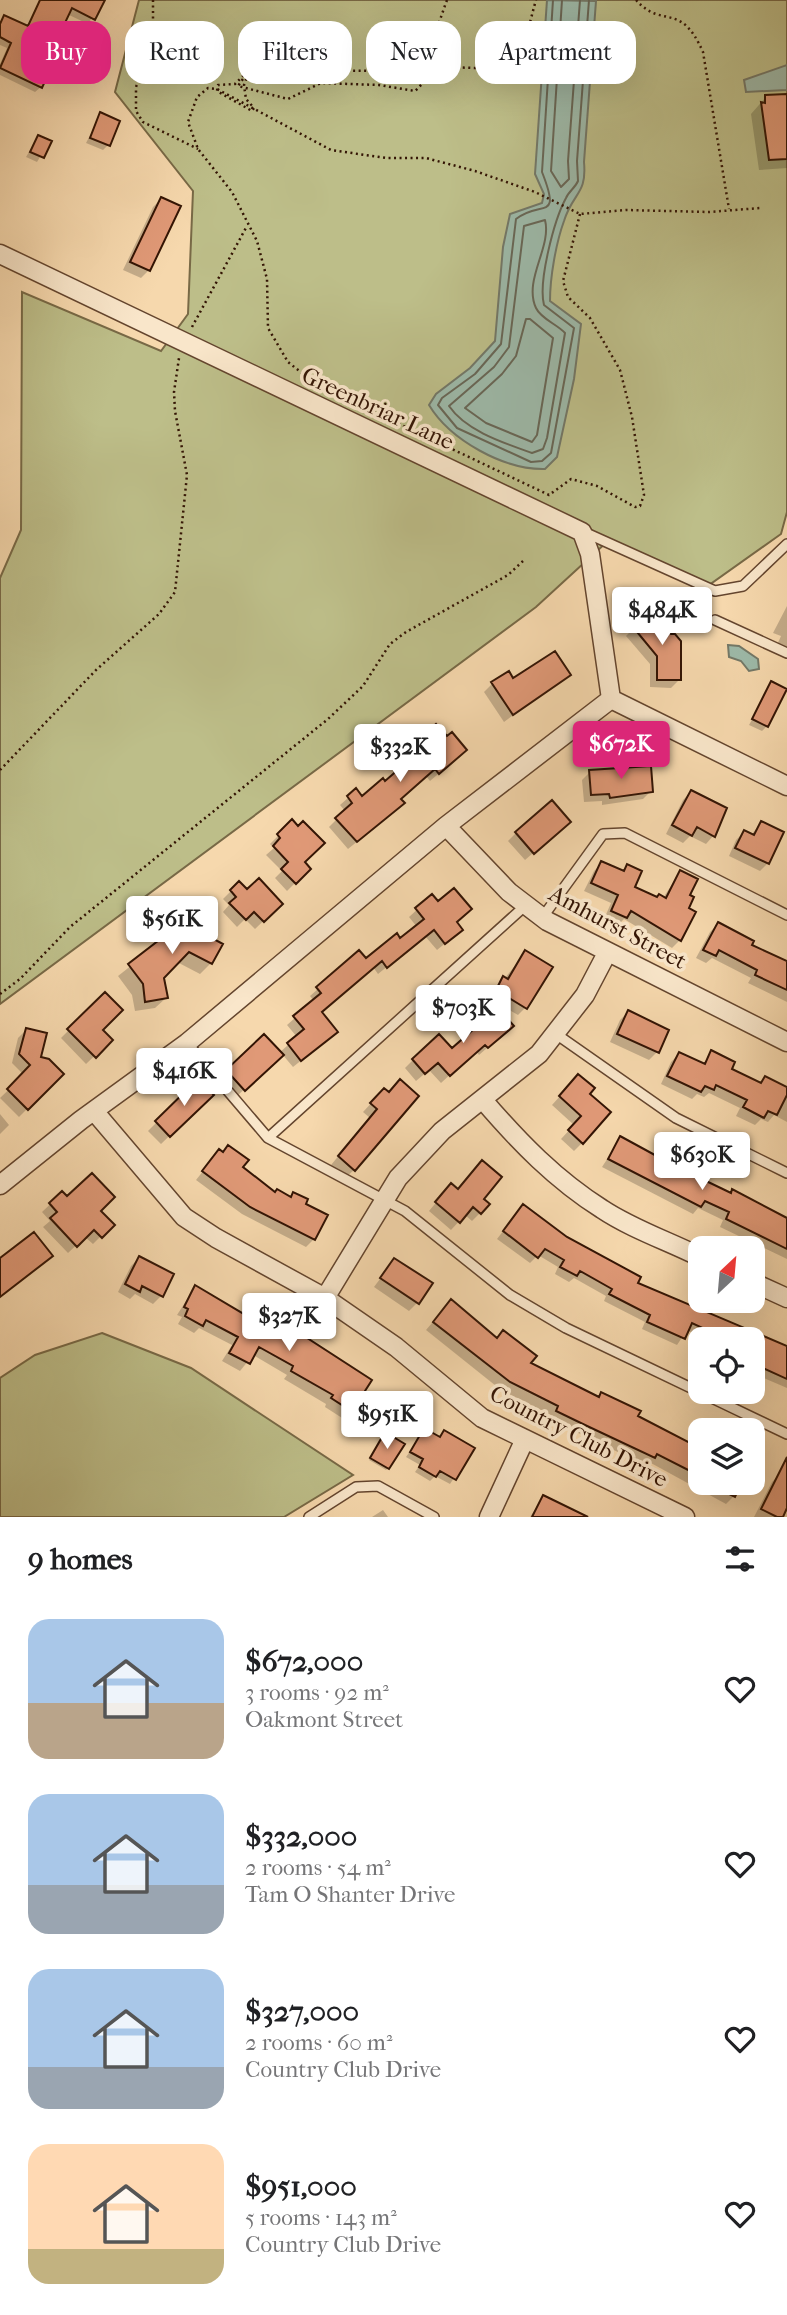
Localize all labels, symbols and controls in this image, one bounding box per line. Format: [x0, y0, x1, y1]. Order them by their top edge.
chip: Buy [21, 21, 111, 84]
chip: Rent [125, 21, 224, 84]
chip: Filters [238, 21, 352, 84]
chip: New [366, 21, 461, 84]
chip: Apartment [475, 21, 636, 84]
street label: Greenbriar Lane [297, 361, 458, 456]
pin: $484K [613, 588, 711, 647]
text: $484K [628, 596, 696, 623]
pin: $672K [572, 722, 670, 781]
pin: $332K [351, 724, 449, 784]
text: $672K [589, 730, 653, 757]
text: $332K [370, 733, 430, 760]
street label: Amhurst Street [544, 879, 691, 975]
pin: $561K [123, 897, 221, 956]
text: $561K [142, 905, 202, 932]
pin: $703K [414, 986, 512, 1045]
text: $703K [432, 994, 494, 1021]
pin: $416K [135, 1048, 233, 1108]
text: $416K [152, 1057, 216, 1084]
pin: $630K [653, 1132, 751, 1192]
text: $630K [670, 1141, 734, 1168]
north arrow [688, 1236, 765, 1312]
map controls [688, 1236, 765, 1495]
pin: $327K [240, 1294, 338, 1353]
text: $327K [258, 1302, 320, 1329]
button: locate [688, 1327, 765, 1404]
street label: Country Club Drive [485, 1380, 672, 1493]
pin: $951K [338, 1392, 436, 1451]
text: $951K [357, 1400, 417, 1427]
button: layers [688, 1418, 765, 1495]
icon: filters [721, 1540, 759, 1578]
text: 9 homes [28, 1542, 133, 1577]
text: $672,000 [245, 1644, 363, 1679]
icon: home [84, 1647, 168, 1731]
icon: heart [721, 1670, 759, 1708]
text: 3 rooms · 92 m² [245, 1679, 389, 1706]
text: Oakmont Street [245, 1706, 403, 1733]
text: $332,000 [245, 1819, 357, 1854]
icon: home [84, 1822, 168, 1906]
icon: heart [721, 1845, 759, 1883]
text: 2 rooms · 54 m² [245, 1854, 391, 1881]
text: Tam O Shanter Drive [245, 1881, 456, 1908]
text: $327,000 [245, 1994, 359, 2029]
icon: home [84, 1997, 168, 2081]
icon: heart [721, 2020, 759, 2058]
text: 2 rooms · 60 m² [245, 2029, 392, 2056]
text: Country Club Drive [245, 2056, 441, 2083]
text: $951,000 [245, 2169, 357, 2204]
icon: home [84, 2172, 168, 2256]
icon: heart [721, 2195, 759, 2233]
text: 5 rooms · 143 m² [245, 2204, 397, 2231]
text: Country Club Drive [245, 2231, 441, 2258]

